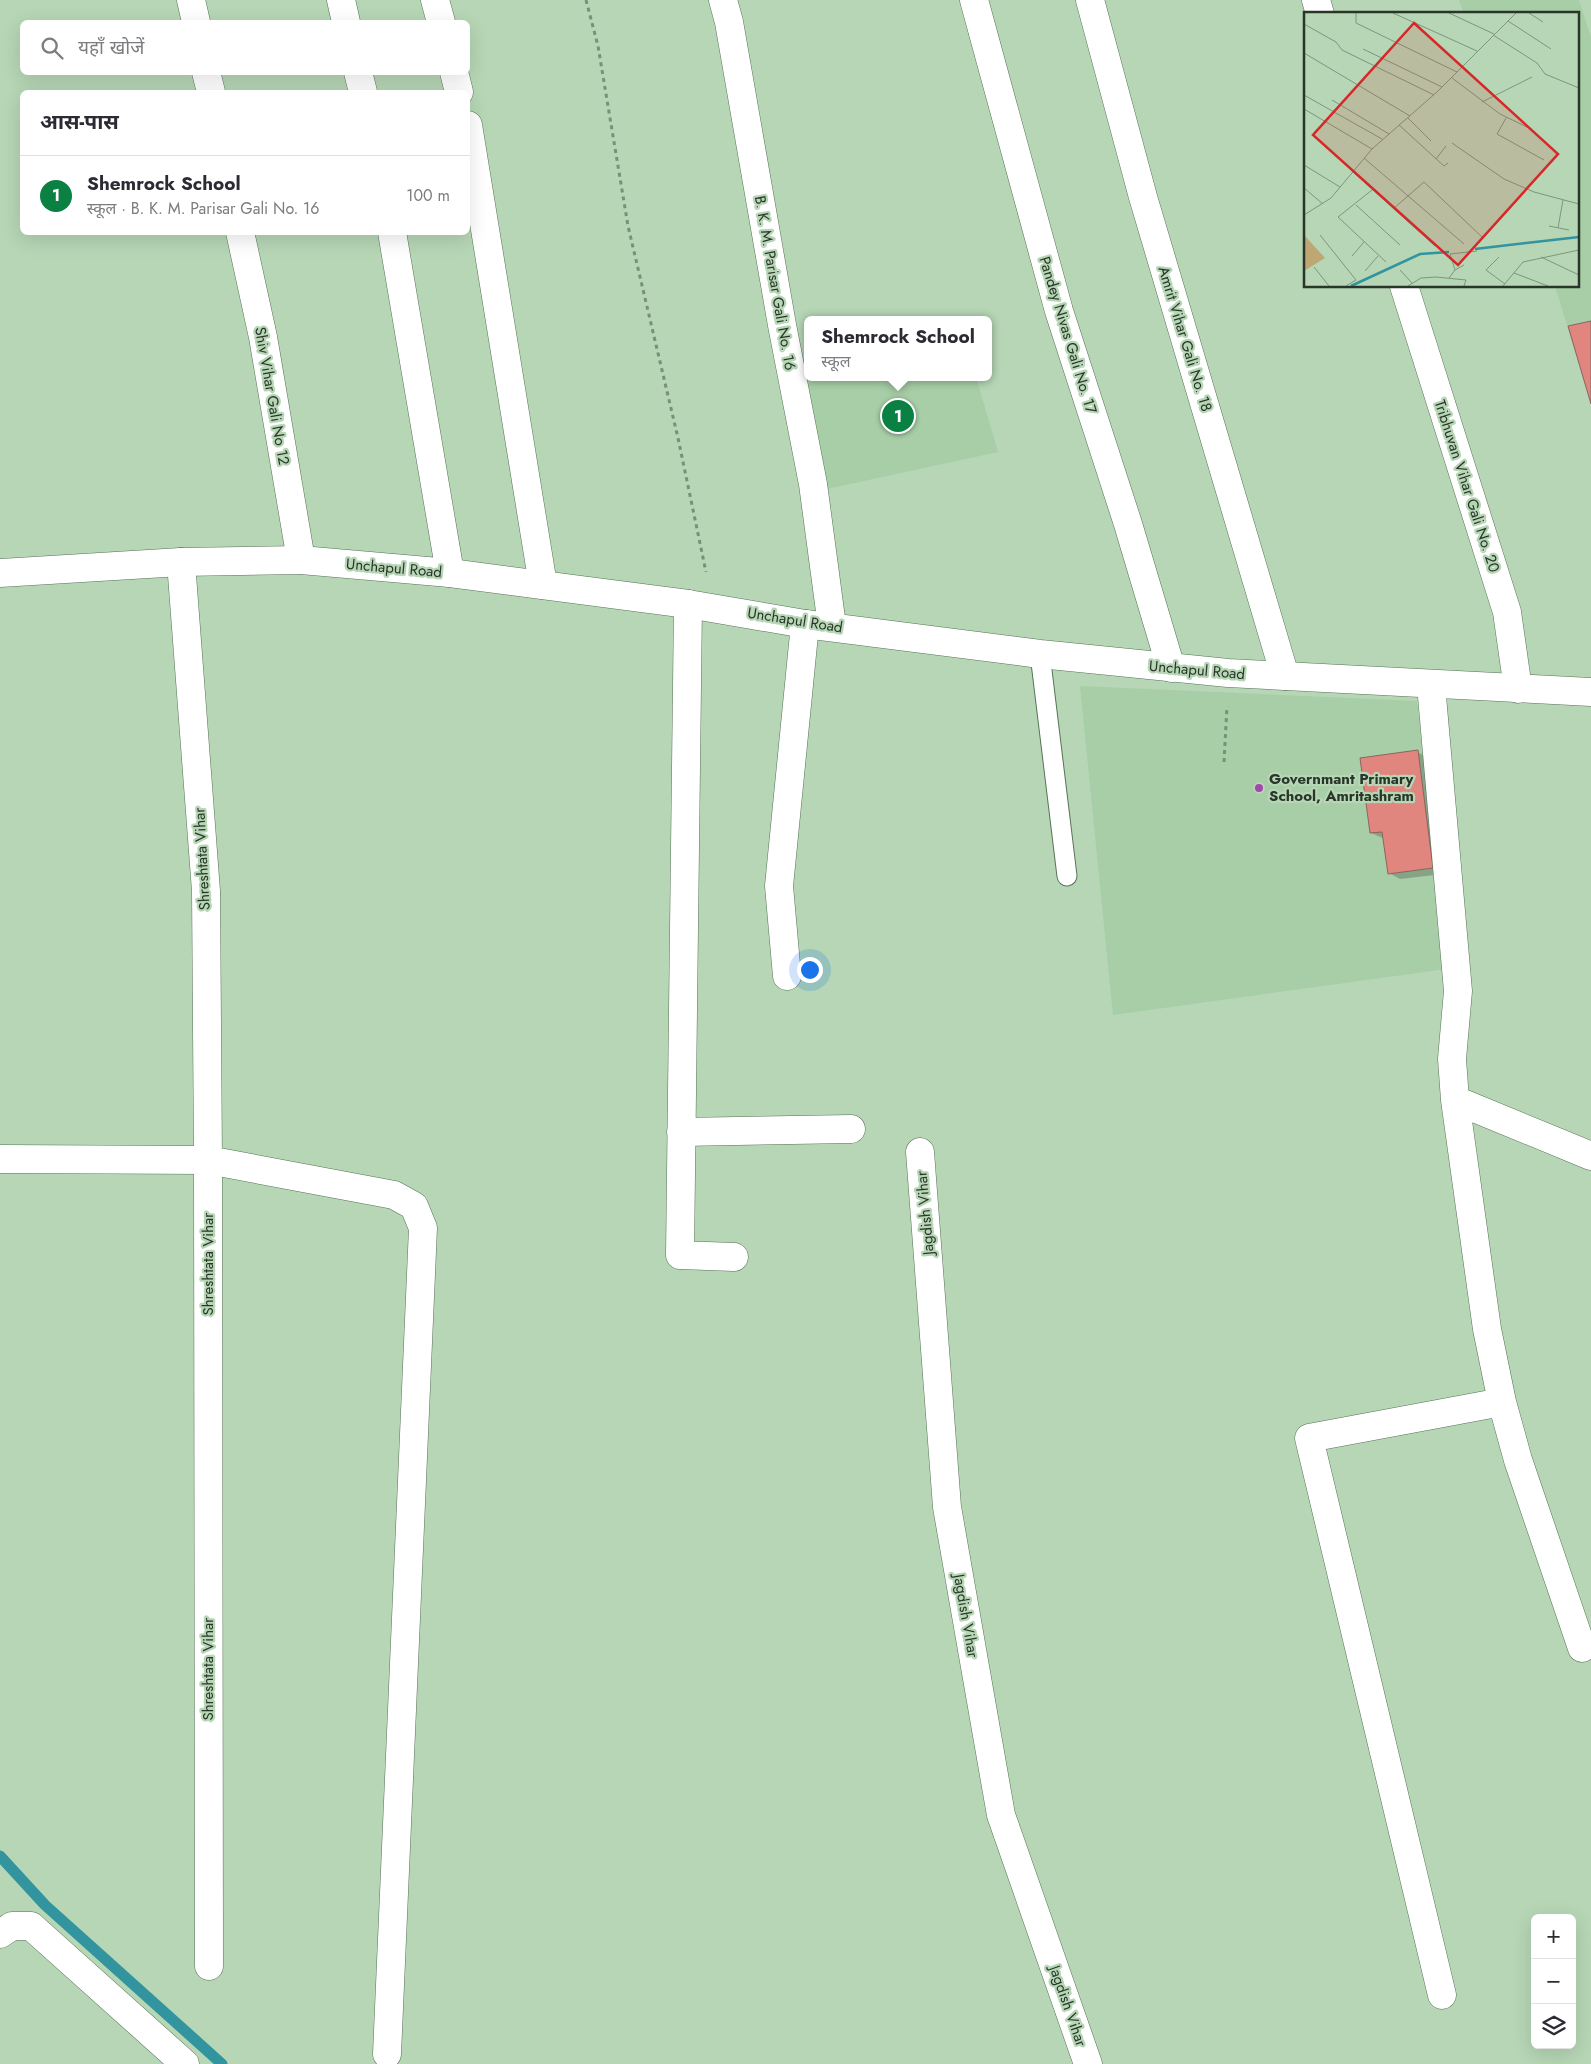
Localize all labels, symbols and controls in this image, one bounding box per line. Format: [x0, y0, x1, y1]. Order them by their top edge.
inset map [1304, 12, 1578, 288]
search box [20, 20, 470, 75]
icon: search [38, 34, 66, 62]
text: यहाँ खोजें [78, 34, 144, 61]
text: आस-पास [40, 107, 119, 137]
text: Shemrock School [87, 170, 241, 197]
text: 1 [52, 184, 60, 207]
text: 100 m [406, 184, 450, 207]
street label: B. K. M. Parisar Gali No. 16 [749, 194, 801, 372]
text: स्कूल · B. K. M. Parisar Gali No. 16 [87, 197, 319, 220]
street label: Pandey Nivas Gali No. 17 [1034, 254, 1102, 416]
street label: Amrit Vihar Gali No. 18 [1152, 264, 1218, 414]
popup [804, 316, 992, 381]
text: Shemrock School [821, 323, 975, 350]
street label: Shiv Vihar Gali No 12 [249, 325, 295, 467]
text: स्कूल [821, 350, 851, 373]
pin: 1 [882, 397, 914, 435]
street label: Tribhuvan Vihar Gali No. 20 [1429, 397, 1505, 575]
street label: Unchapul Road [345, 553, 443, 583]
street label: Unchapul Road [746, 602, 844, 638]
street label: Unchapul Road [1148, 655, 1246, 685]
place label: Governmant Primary School, Amritashram [1269, 768, 1414, 807]
marker: Governmant Primary School, Amritashram [1253, 782, 1265, 794]
street label: Shreshtata Vihar [188, 806, 216, 911]
your location [797, 957, 823, 983]
street label: Jagdish Vihar [910, 1169, 940, 1258]
street label: Shreshtata Vihar [197, 1212, 219, 1315]
street label: Jagdish Vihar [948, 1571, 984, 1660]
street label: Shreshtata Vihar [197, 1617, 219, 1720]
map controls [1531, 1914, 1576, 2049]
button: + [1531, 1914, 1576, 1959]
button: − [1531, 1959, 1576, 2004]
street label: Jagdish Vihar [1043, 1961, 1092, 2050]
button: layers [1531, 2004, 1576, 2049]

